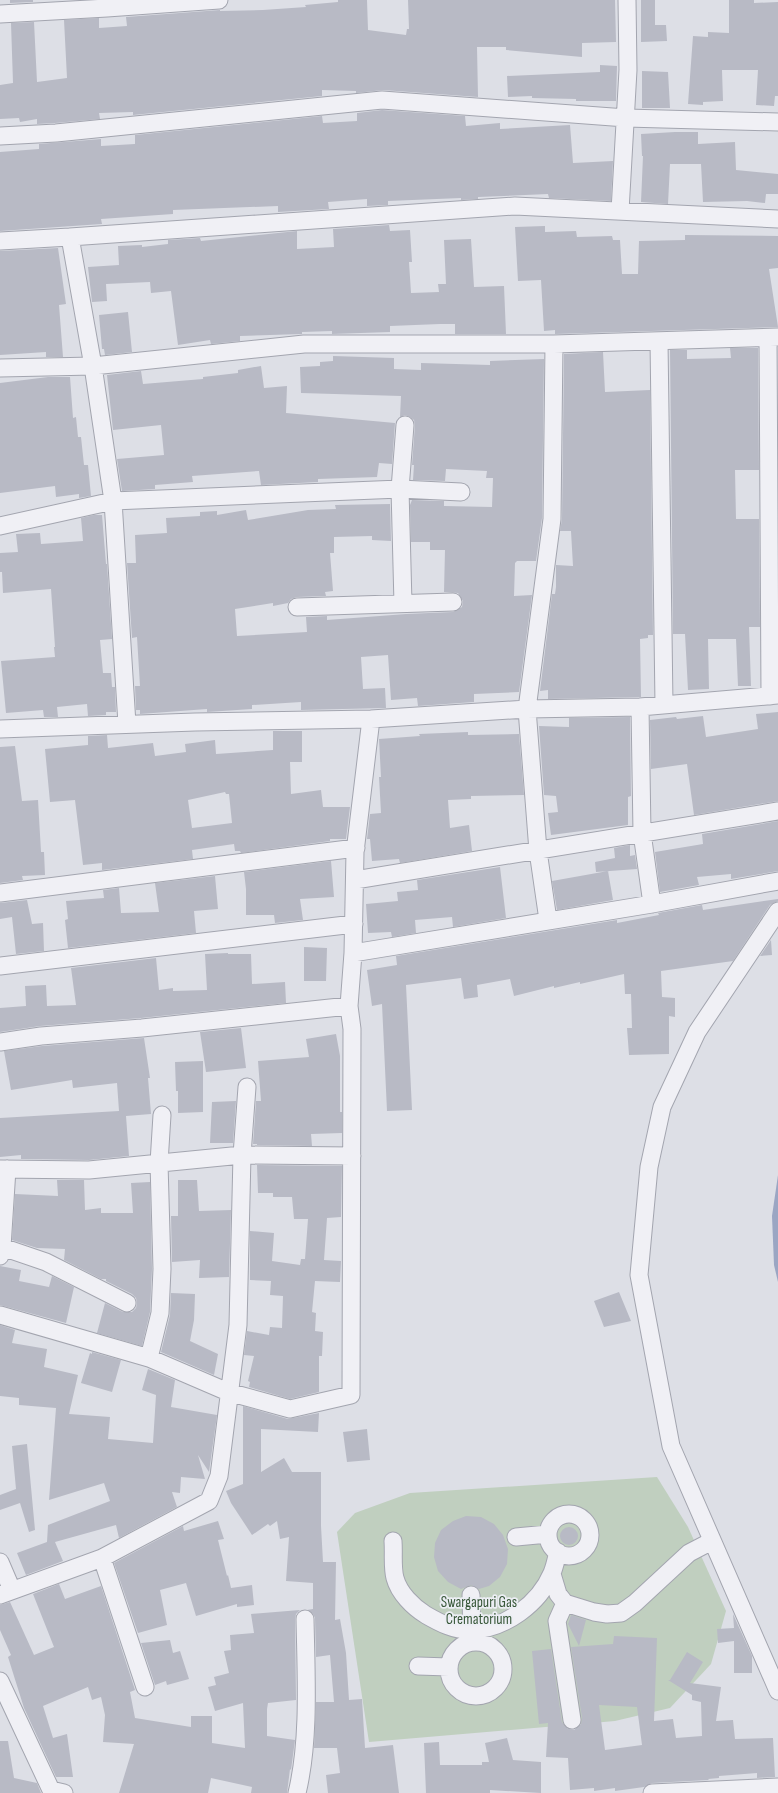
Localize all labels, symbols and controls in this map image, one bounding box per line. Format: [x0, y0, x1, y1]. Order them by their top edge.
park label: Swargapuri Gas Crematorium [441, 1593, 517, 1629]

